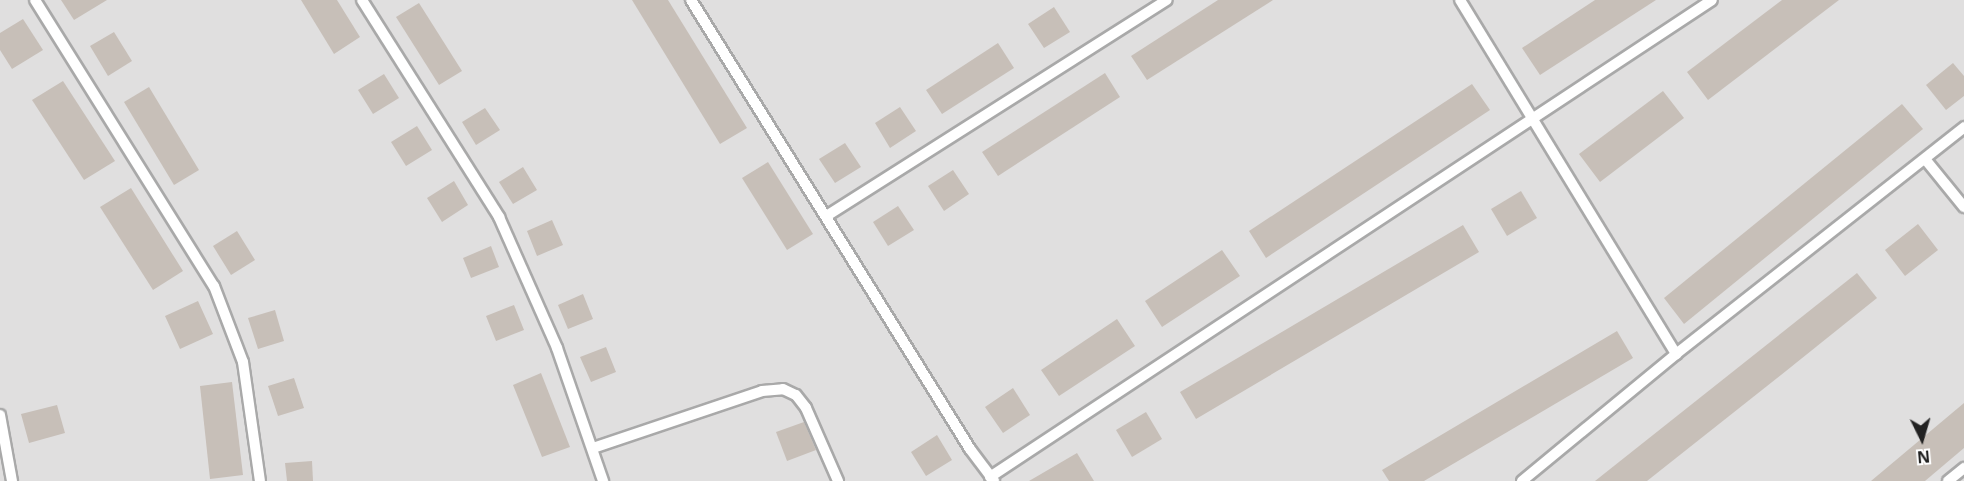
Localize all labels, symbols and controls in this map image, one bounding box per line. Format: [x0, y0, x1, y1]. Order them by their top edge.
north arrow [1892, 409, 1952, 469]
text: N [1916, 445, 1931, 468]

